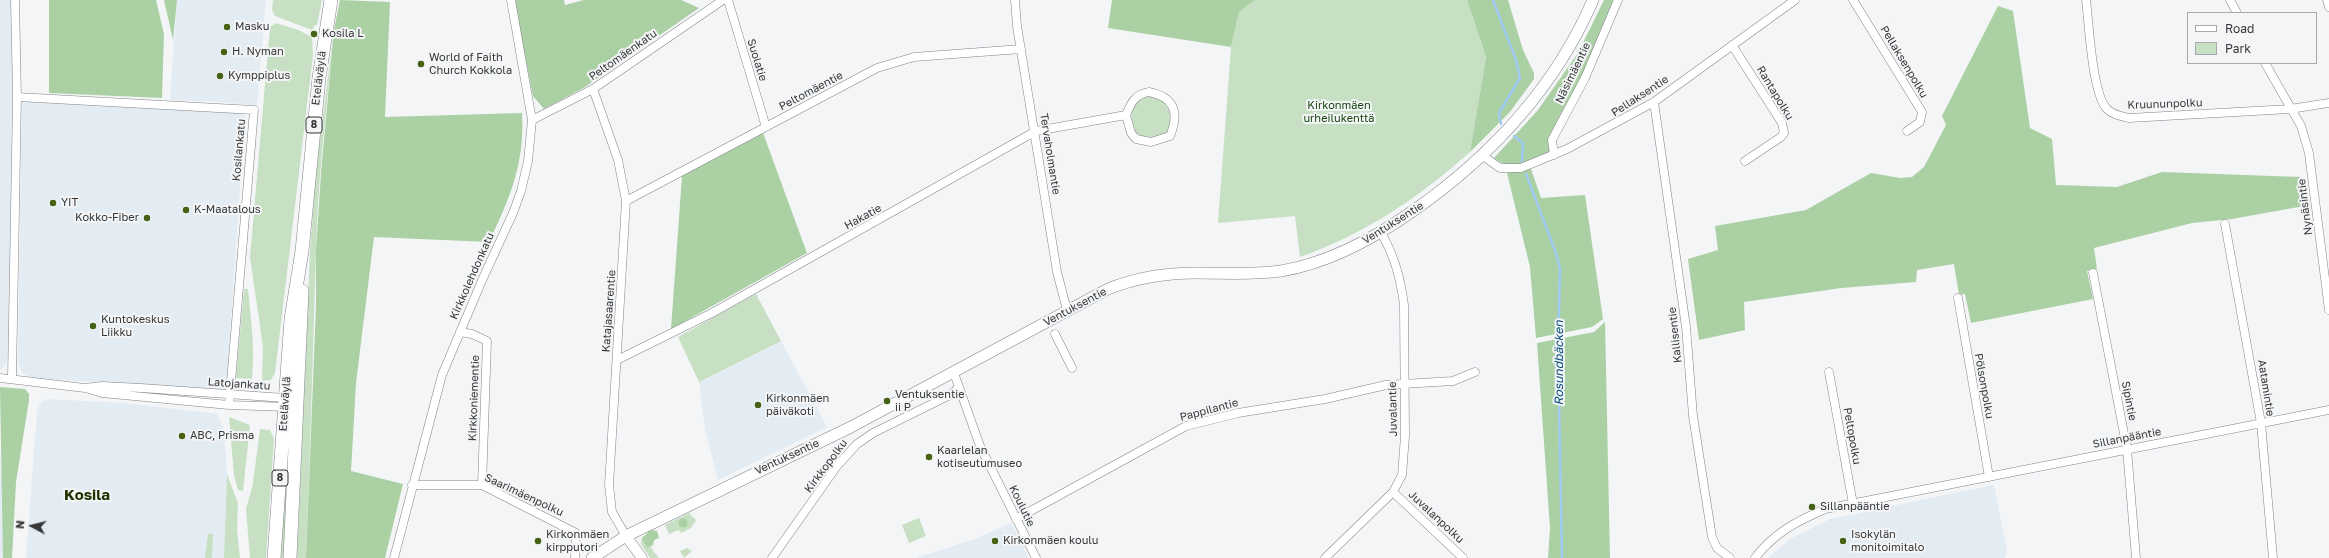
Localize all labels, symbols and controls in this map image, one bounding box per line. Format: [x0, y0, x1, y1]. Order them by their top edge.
legend [2187, 12, 2317, 64]
place label: Masku [235, 20, 269, 34]
text: Road [2225, 21, 2254, 36]
marker: Masku [222, 22, 232, 32]
street label: Pellaksenpolku [1877, 24, 1931, 100]
place label: Kosila L [322, 27, 364, 41]
street label: Peltomäenkatu [586, 27, 660, 83]
marker: Kosila L [309, 29, 319, 39]
street label: Suolatie [744, 37, 770, 83]
street label: Näsimäentie [1553, 40, 1593, 106]
text: Park [2225, 41, 2251, 56]
place label: H. Nyman [232, 45, 284, 59]
marker: H. Nyman [219, 47, 229, 57]
street label: Eteläväylä [309, 50, 329, 106]
place label: World of Faith Church Kokkola [429, 51, 512, 77]
marker: World of Faith Church Kokkola [416, 59, 426, 69]
street label: Rantapolku [1754, 64, 1796, 122]
place label: Kymppiplus [228, 69, 290, 83]
street label: Peltomäentie [777, 69, 845, 113]
marker: Kymppiplus [215, 71, 225, 81]
street label: Pellaksentie [1609, 73, 1671, 119]
street label: Kruununpolku [2127, 96, 2203, 112]
park label: Kirkonmäen urheilukenttä [1303, 99, 1375, 125]
street label: Tervaholmantie [1037, 112, 1063, 196]
road number: 8 [306, 117, 322, 133]
street label: Kosilankatu [230, 118, 248, 182]
street label: Nynäsintie [2295, 178, 2315, 236]
place label: YIT [61, 196, 78, 210]
marker: YIT [48, 198, 58, 208]
street label: Ventuksentie [1360, 199, 1426, 247]
street label: Hakatie [842, 201, 884, 233]
place label: K-Maatalous [194, 203, 261, 217]
marker: K-Maatalous [181, 205, 191, 215]
place label: Kokko-Fiber [75, 211, 139, 225]
marker: Kokko-Fiber [142, 213, 152, 223]
street label: Kirkkolehdonkatu [447, 231, 497, 321]
street label: Katajasaarentie [600, 269, 618, 353]
street label: Ventuksentie [1041, 285, 1109, 329]
street label: Kallisentie [1665, 306, 1685, 364]
place label: Kuntokeskus Liikku [101, 313, 170, 339]
water label: Rosundbäcken [1552, 320, 1566, 406]
marker: Kuntokeskus Liikku [88, 321, 98, 331]
street label: Pölsonpolku [1972, 352, 1996, 420]
street label: Kirkkoniementie [466, 355, 482, 441]
street label: Aatamintie [2255, 359, 2277, 417]
street label: Latojankatu [207, 375, 271, 393]
street label: Eteläväylä [277, 376, 293, 432]
street label: Sipintie [2119, 380, 2139, 422]
street label: Juvalantie [1386, 381, 1400, 437]
place label: Ventuksentie ii P [895, 388, 965, 414]
place label: Kirkonmäen päiväkoti [766, 392, 829, 418]
marker: Ventuksentie ii P [882, 396, 892, 406]
street label: Pappilantie [1178, 396, 1240, 424]
marker: Kirkonmäen päiväkoti [753, 400, 763, 410]
street label: Peltopolku [1841, 407, 1863, 465]
street label: Sillanpääntie [2092, 425, 2162, 451]
place label: ABC, Prisma [190, 429, 254, 443]
marker: ABC, Prisma [177, 431, 187, 441]
street label: Ventuksentie [753, 436, 821, 478]
street label: Kirkkopolku [802, 437, 850, 495]
place label: Kaarlelan kotiseutumuseo [937, 444, 1022, 470]
marker: Kaarlelan kotiseutumuseo [924, 452, 934, 462]
road number: 8 [272, 470, 288, 486]
street label: Saarimäenpolku [482, 471, 566, 519]
street label: Koulutie [1006, 483, 1038, 529]
district label: Kosila [64, 486, 110, 504]
street label: Juvalanpolku [1406, 488, 1466, 546]
place label: Sillanpääntie [1820, 500, 1890, 514]
marker: Sillanpääntie [1807, 502, 1817, 512]
north arrow [12, 506, 52, 546]
text: N [13, 520, 27, 529]
place label: Kirkonmäen kirpputori [546, 528, 609, 554]
place label: Isokylän monitoimitalo [1851, 528, 1924, 554]
place label: Kirkonmäen koulu [1003, 534, 1098, 548]
marker: Kirkonmäen kirpputori [533, 536, 543, 546]
marker: Kirkonmäen koulu [990, 536, 1000, 546]
marker: Isokylän monitoimitalo [1838, 536, 1848, 546]

